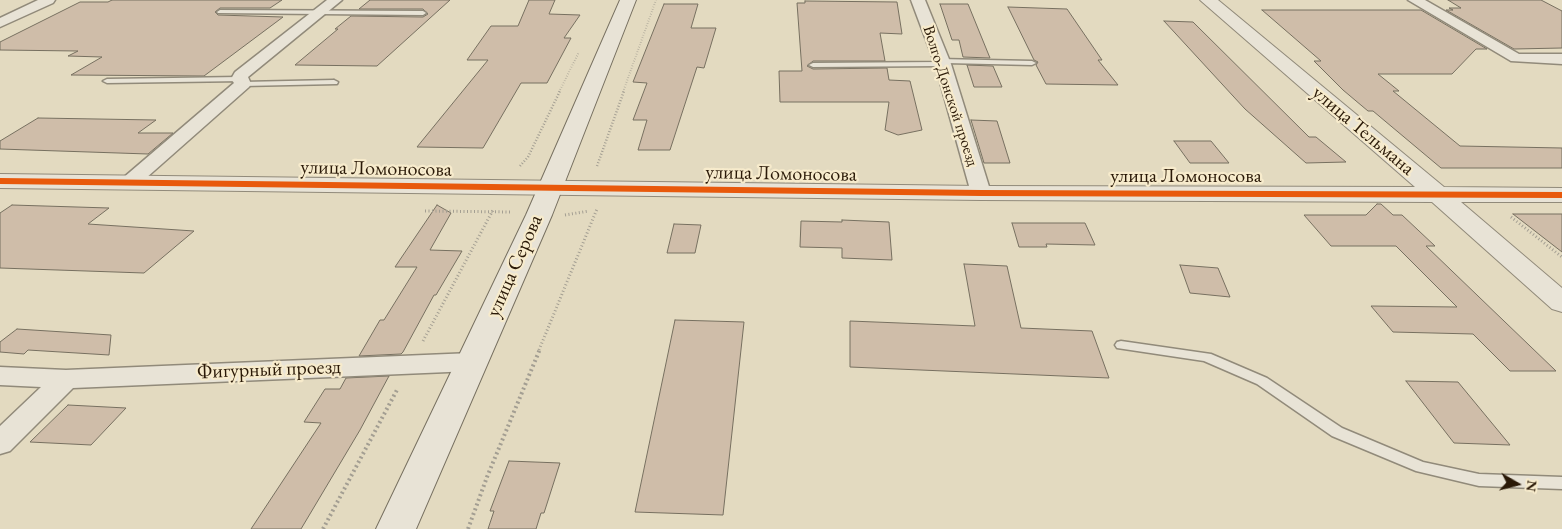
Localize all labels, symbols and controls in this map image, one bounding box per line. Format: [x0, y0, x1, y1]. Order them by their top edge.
street label: Волго-Донской проезд [918, 23, 982, 169]
street label: улица Тельмана [1307, 81, 1419, 181]
street label: улица Ломоносова [300, 156, 452, 182]
street label: улица Ломоносова [705, 161, 857, 187]
street label: улица Ломоносова [1110, 165, 1262, 189]
street label: улица Серова [482, 211, 548, 321]
street label: Фигурный проезд [197, 355, 341, 385]
north arrow [1492, 459, 1542, 509]
text: N [1522, 479, 1542, 493]

